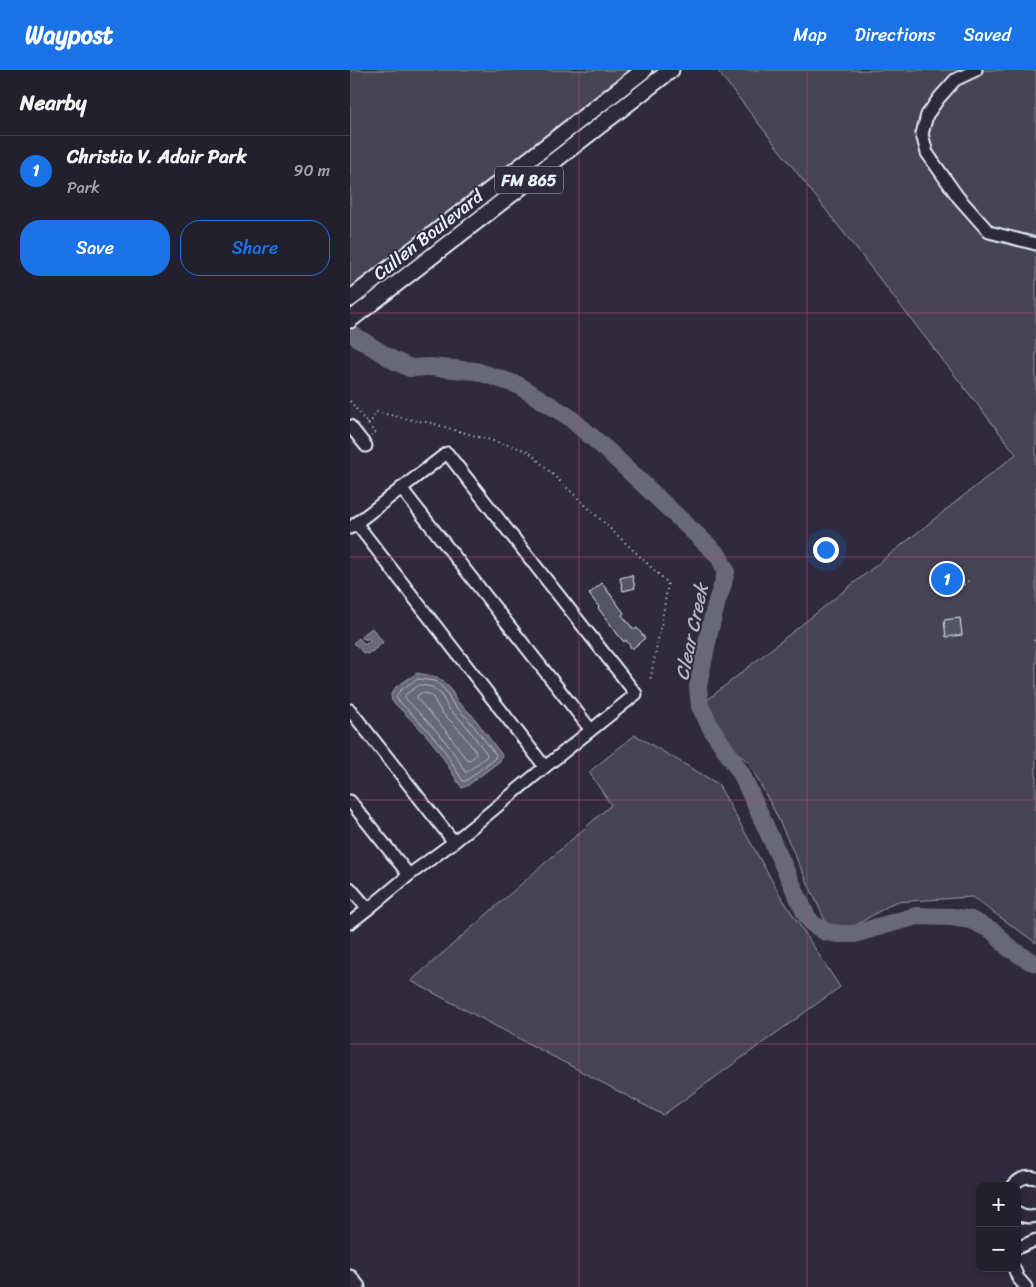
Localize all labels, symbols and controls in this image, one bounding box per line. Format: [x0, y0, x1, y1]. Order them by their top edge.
text: Waypost [25, 14, 113, 56]
text: Map [794, 19, 827, 51]
text: Directions [855, 19, 936, 51]
text: Saved [964, 19, 1011, 51]
text: Nearby [20, 84, 86, 122]
text: Christia V. Adair Park [67, 140, 247, 173]
text: 1 [33, 156, 39, 185]
text: 90 m [294, 156, 330, 185]
road number: FM 865 [495, 166, 563, 194]
text: Park [67, 173, 100, 202]
street label: Cullen Boulevard [366, 180, 492, 289]
button: Save [20, 220, 170, 276]
button: Share [180, 220, 330, 276]
your location [813, 537, 839, 563]
pin: 1 [931, 560, 963, 598]
water label: Clear Creek [665, 578, 718, 683]
map controls [976, 1182, 1021, 1272]
button: + [976, 1182, 1021, 1227]
button: − [976, 1227, 1021, 1272]

